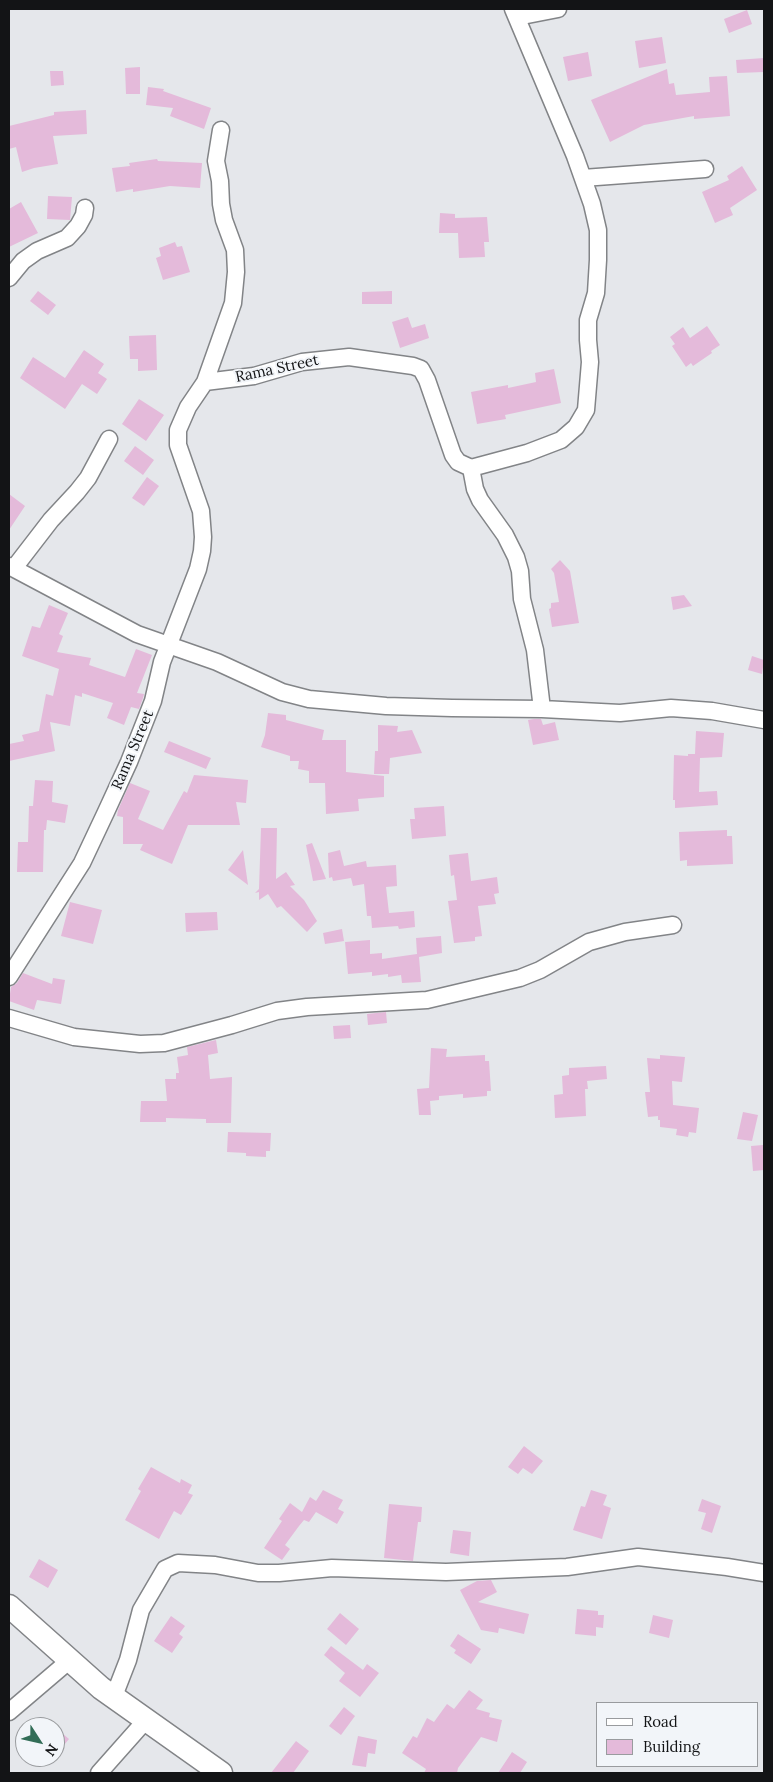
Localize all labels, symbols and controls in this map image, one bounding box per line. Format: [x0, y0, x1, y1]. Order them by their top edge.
street label: Rama Street [234, 351, 320, 387]
street label: Rama Street [108, 707, 158, 793]
legend [596, 1702, 758, 1767]
text: Road [643, 1712, 678, 1731]
north arrow [15, 1717, 65, 1767]
text: Building [643, 1737, 700, 1756]
text: N [41, 1740, 62, 1760]

